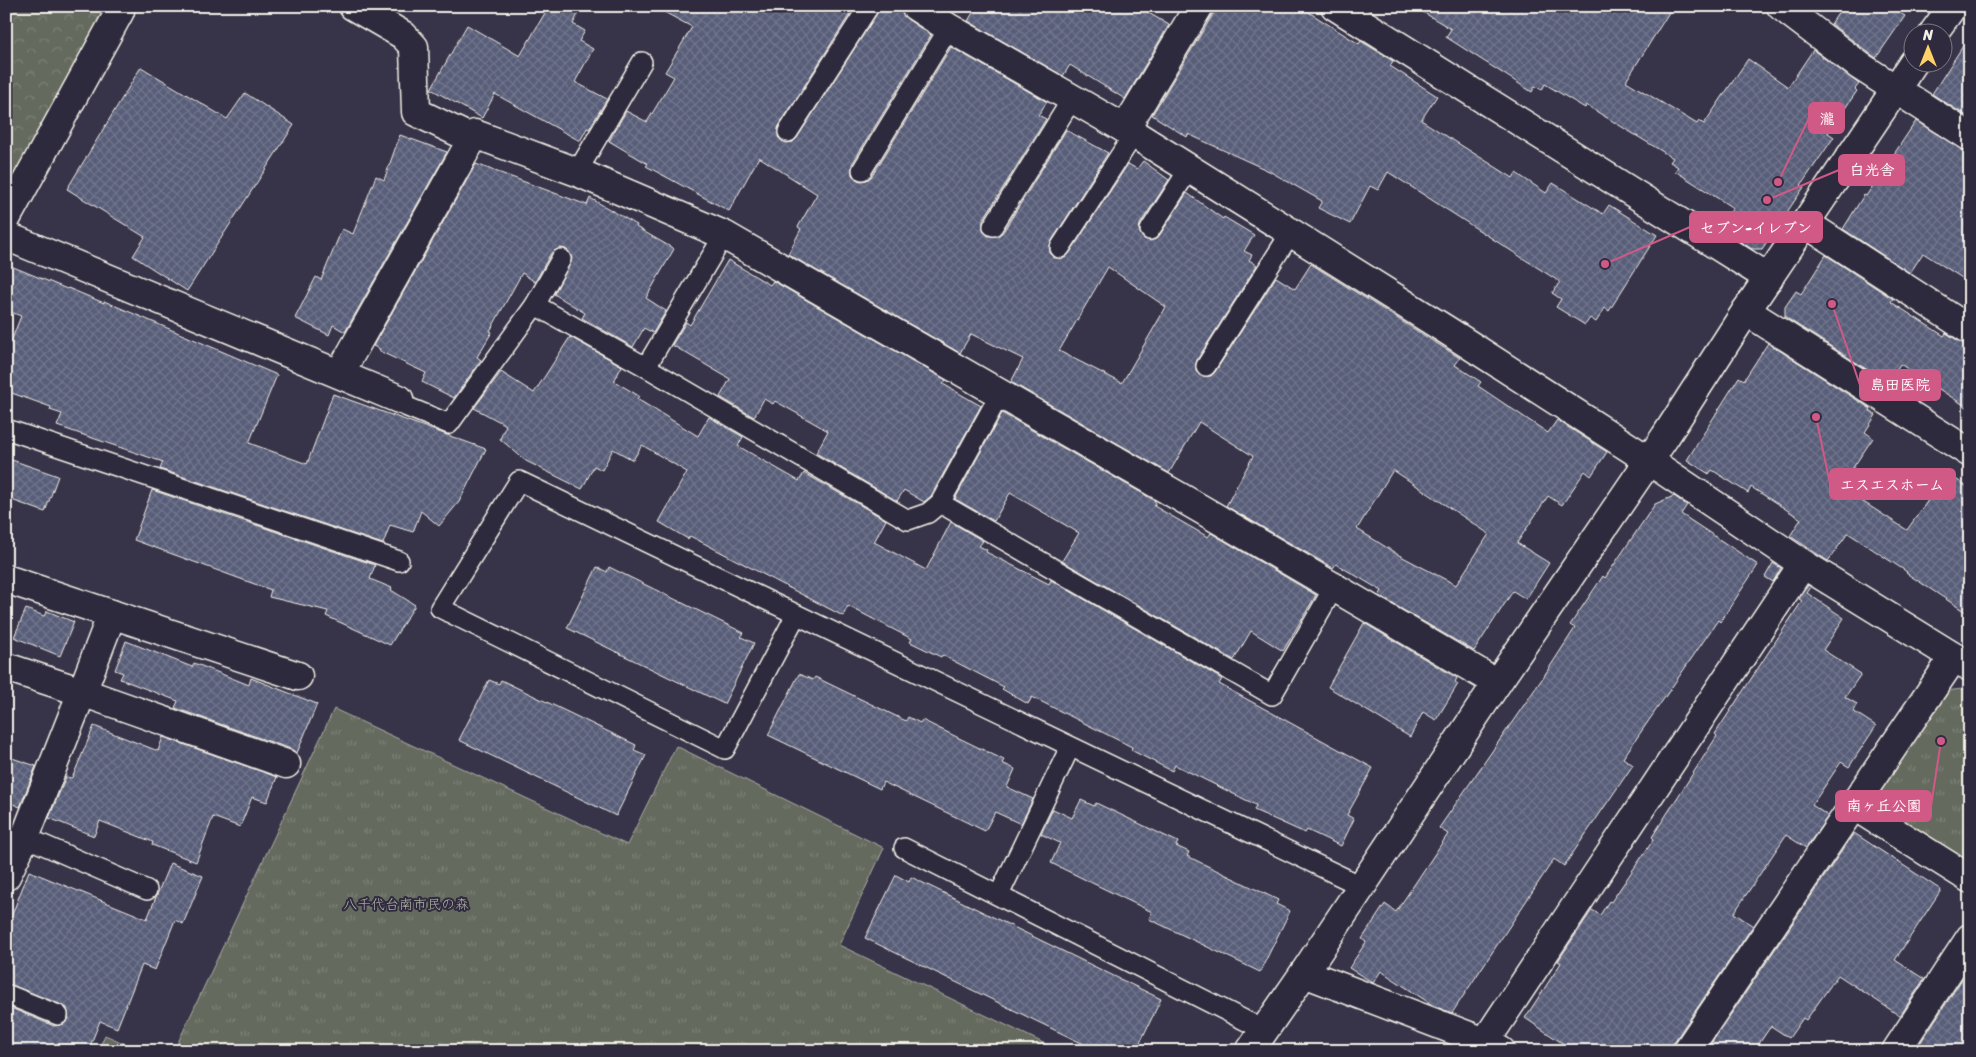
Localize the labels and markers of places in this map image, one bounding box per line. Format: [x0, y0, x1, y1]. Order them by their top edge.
callout: 瀧 [1809, 103, 1844, 133]
callout: 白光舎 [1839, 155, 1904, 185]
callout: セブン-イレブン [1690, 212, 1822, 242]
callout: 島田医院 [1860, 370, 1940, 400]
callout: エスエスホーム [1830, 469, 1955, 499]
callout: 南ヶ丘公園 [1836, 791, 1931, 821]

